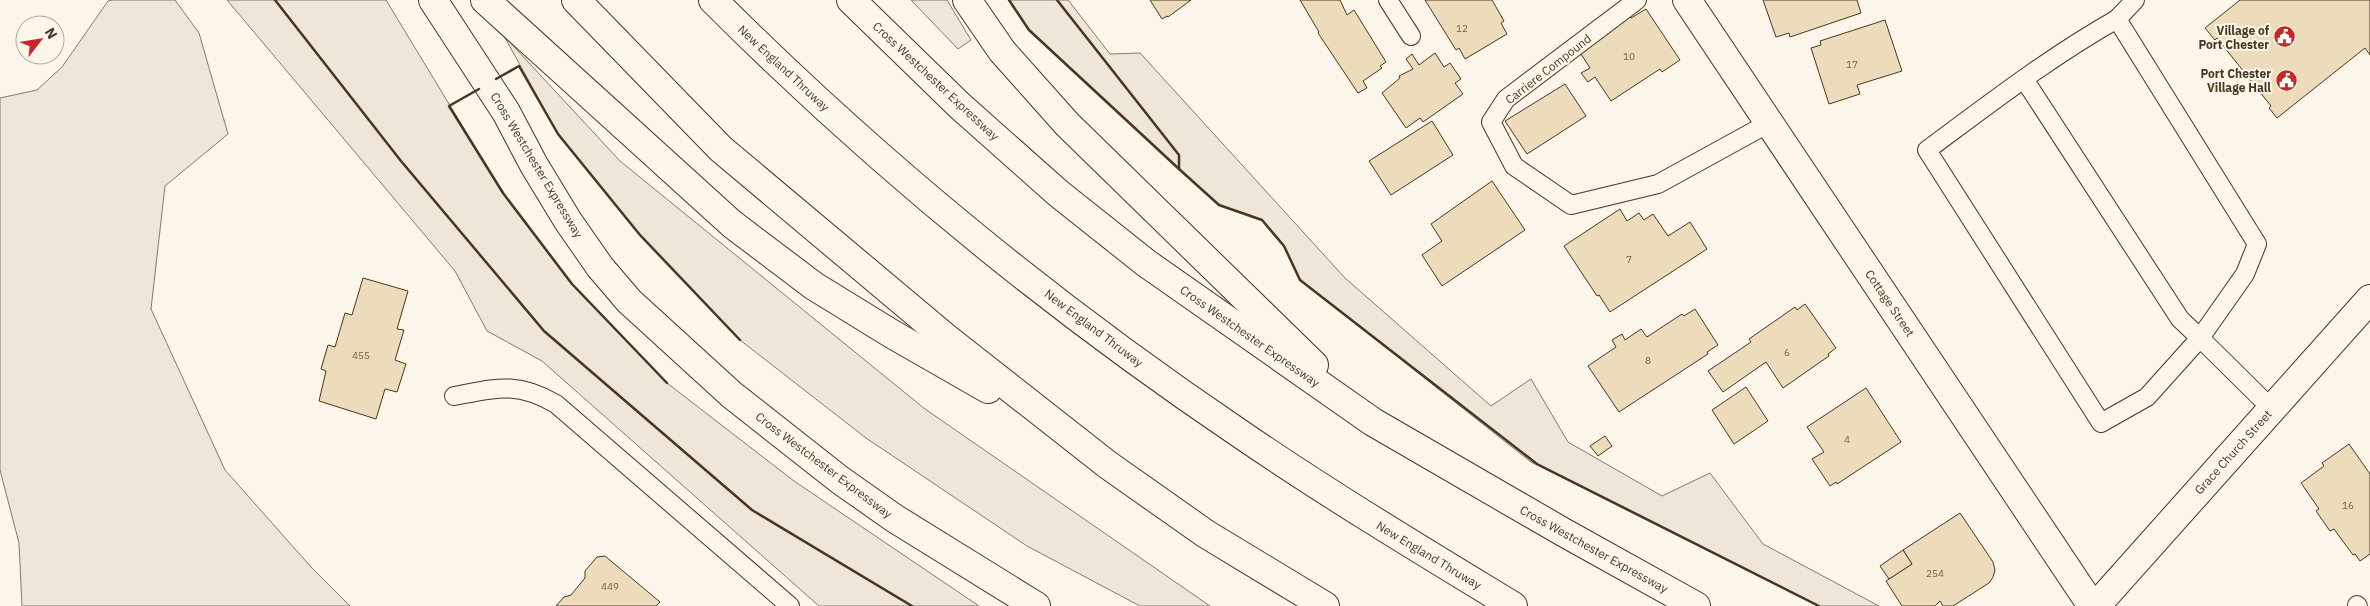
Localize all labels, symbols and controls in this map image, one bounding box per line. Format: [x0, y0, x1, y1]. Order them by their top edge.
north arrow [15, 15, 65, 65]
street label: Cross Westchester Expressway [870, 19, 1002, 143]
street label: New England Thruway [735, 22, 833, 114]
house number: 12 [1456, 22, 1468, 35]
place label: Village of Port Chester [2198, 23, 2270, 52]
text: N [41, 24, 61, 42]
public building icon: Village of Port Chester [2273, 25, 2297, 49]
street label: Carriere Compound [1502, 31, 1594, 107]
house number: 10 [1623, 50, 1635, 63]
house number: 17 [1846, 58, 1858, 71]
place label: Port Chester Village Hall [2200, 66, 2271, 95]
public building icon: Port Chester Village Hall [2275, 68, 2299, 92]
street label: Cross Westchester Expressway [488, 90, 586, 240]
house number: 7 [1626, 253, 1632, 266]
street label: Cottage Street [1862, 267, 1918, 339]
street label: Cross Westchester Expressway [1177, 282, 1323, 390]
street label: New England Thruway [1042, 286, 1146, 370]
house number: 6 [1784, 346, 1790, 359]
house number: 455 [352, 349, 370, 362]
house number: 8 [1645, 354, 1651, 367]
street label: Grace Church Street [2191, 407, 2275, 497]
street label: Cross Westchester Expressway [753, 409, 895, 521]
house number: 4 [1844, 433, 1850, 446]
house number: 16 [2342, 499, 2354, 512]
street label: Cross Westchester Expressway [1517, 502, 1671, 596]
street label: New England Thruway [1374, 518, 1484, 592]
house number: 254 [1926, 567, 1944, 580]
house number: 449 [601, 580, 619, 593]

